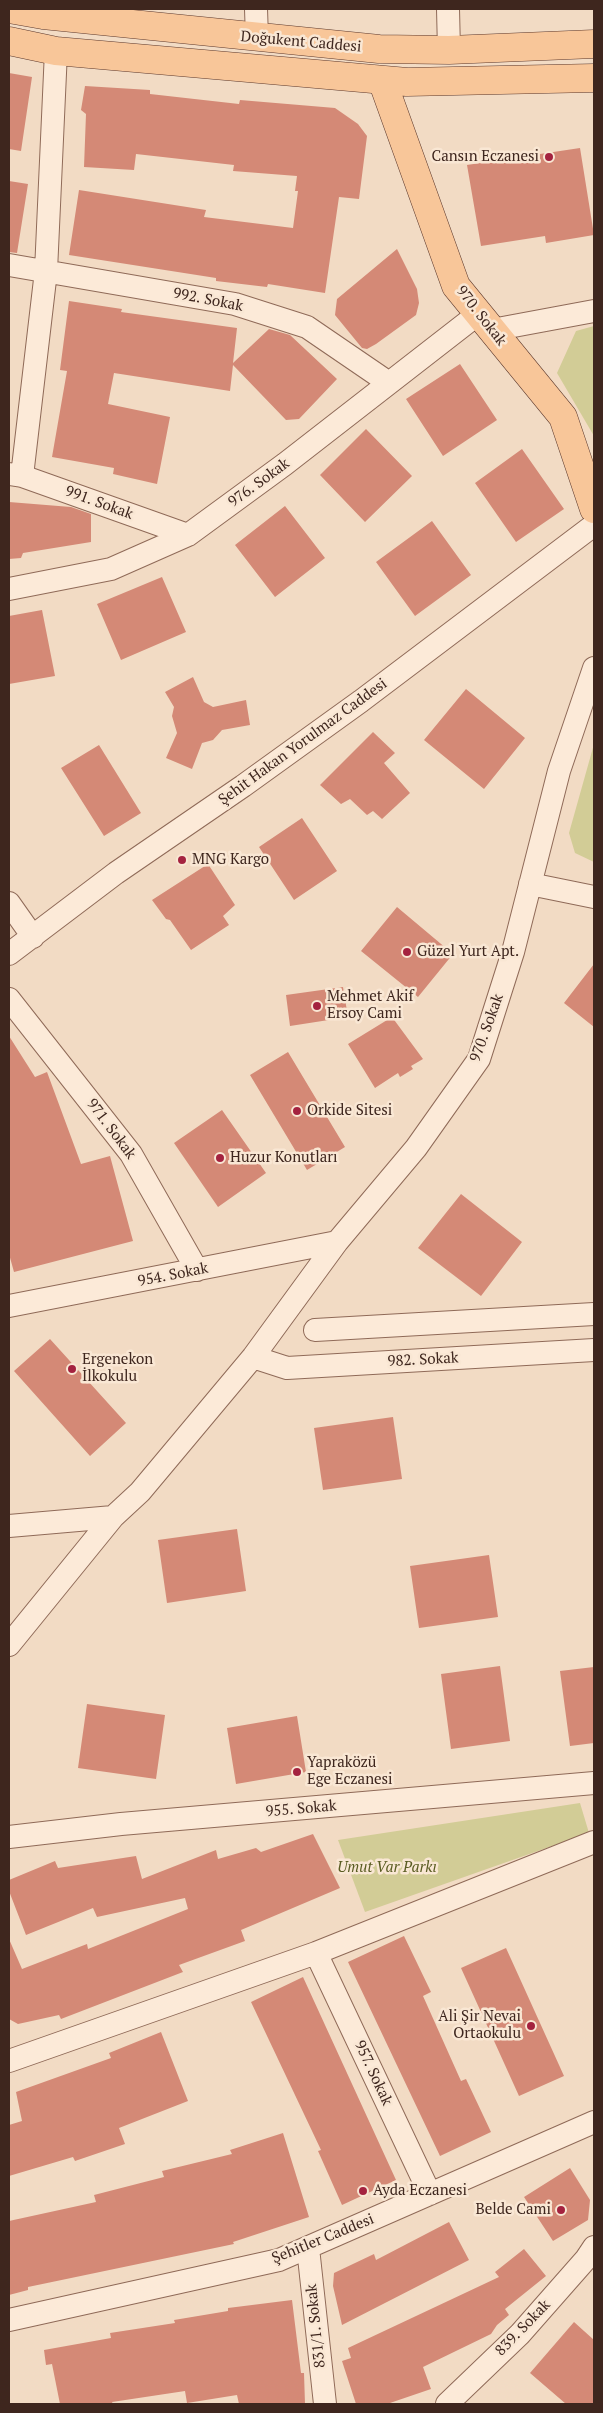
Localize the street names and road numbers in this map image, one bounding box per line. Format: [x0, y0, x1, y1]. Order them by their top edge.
street label: Doğukent Caddesi [240, 28, 362, 56]
street label: 970. Sokak [452, 282, 510, 350]
street label: 992. Sokak [171, 284, 245, 316]
street label: 976. Sokak [225, 455, 293, 511]
street label: 991. Sokak [62, 482, 136, 524]
street label: Şehit Hakan Yorulmaz Caddesi [215, 675, 391, 809]
street label: 970. Sokak [466, 991, 508, 1065]
street label: 971. Sokak [82, 1095, 140, 1163]
street label: 954. Sokak [136, 1259, 210, 1291]
street label: 982. Sokak [387, 1349, 459, 1371]
street label: 955. Sokak [265, 1797, 337, 1821]
street label: 957. Sokak [350, 2038, 396, 2108]
street label: Şehitler Caddesi [269, 2210, 377, 2268]
street label: 831/1. Sokak [303, 2283, 329, 2369]
street label: 839. Sokak [492, 2296, 554, 2360]

